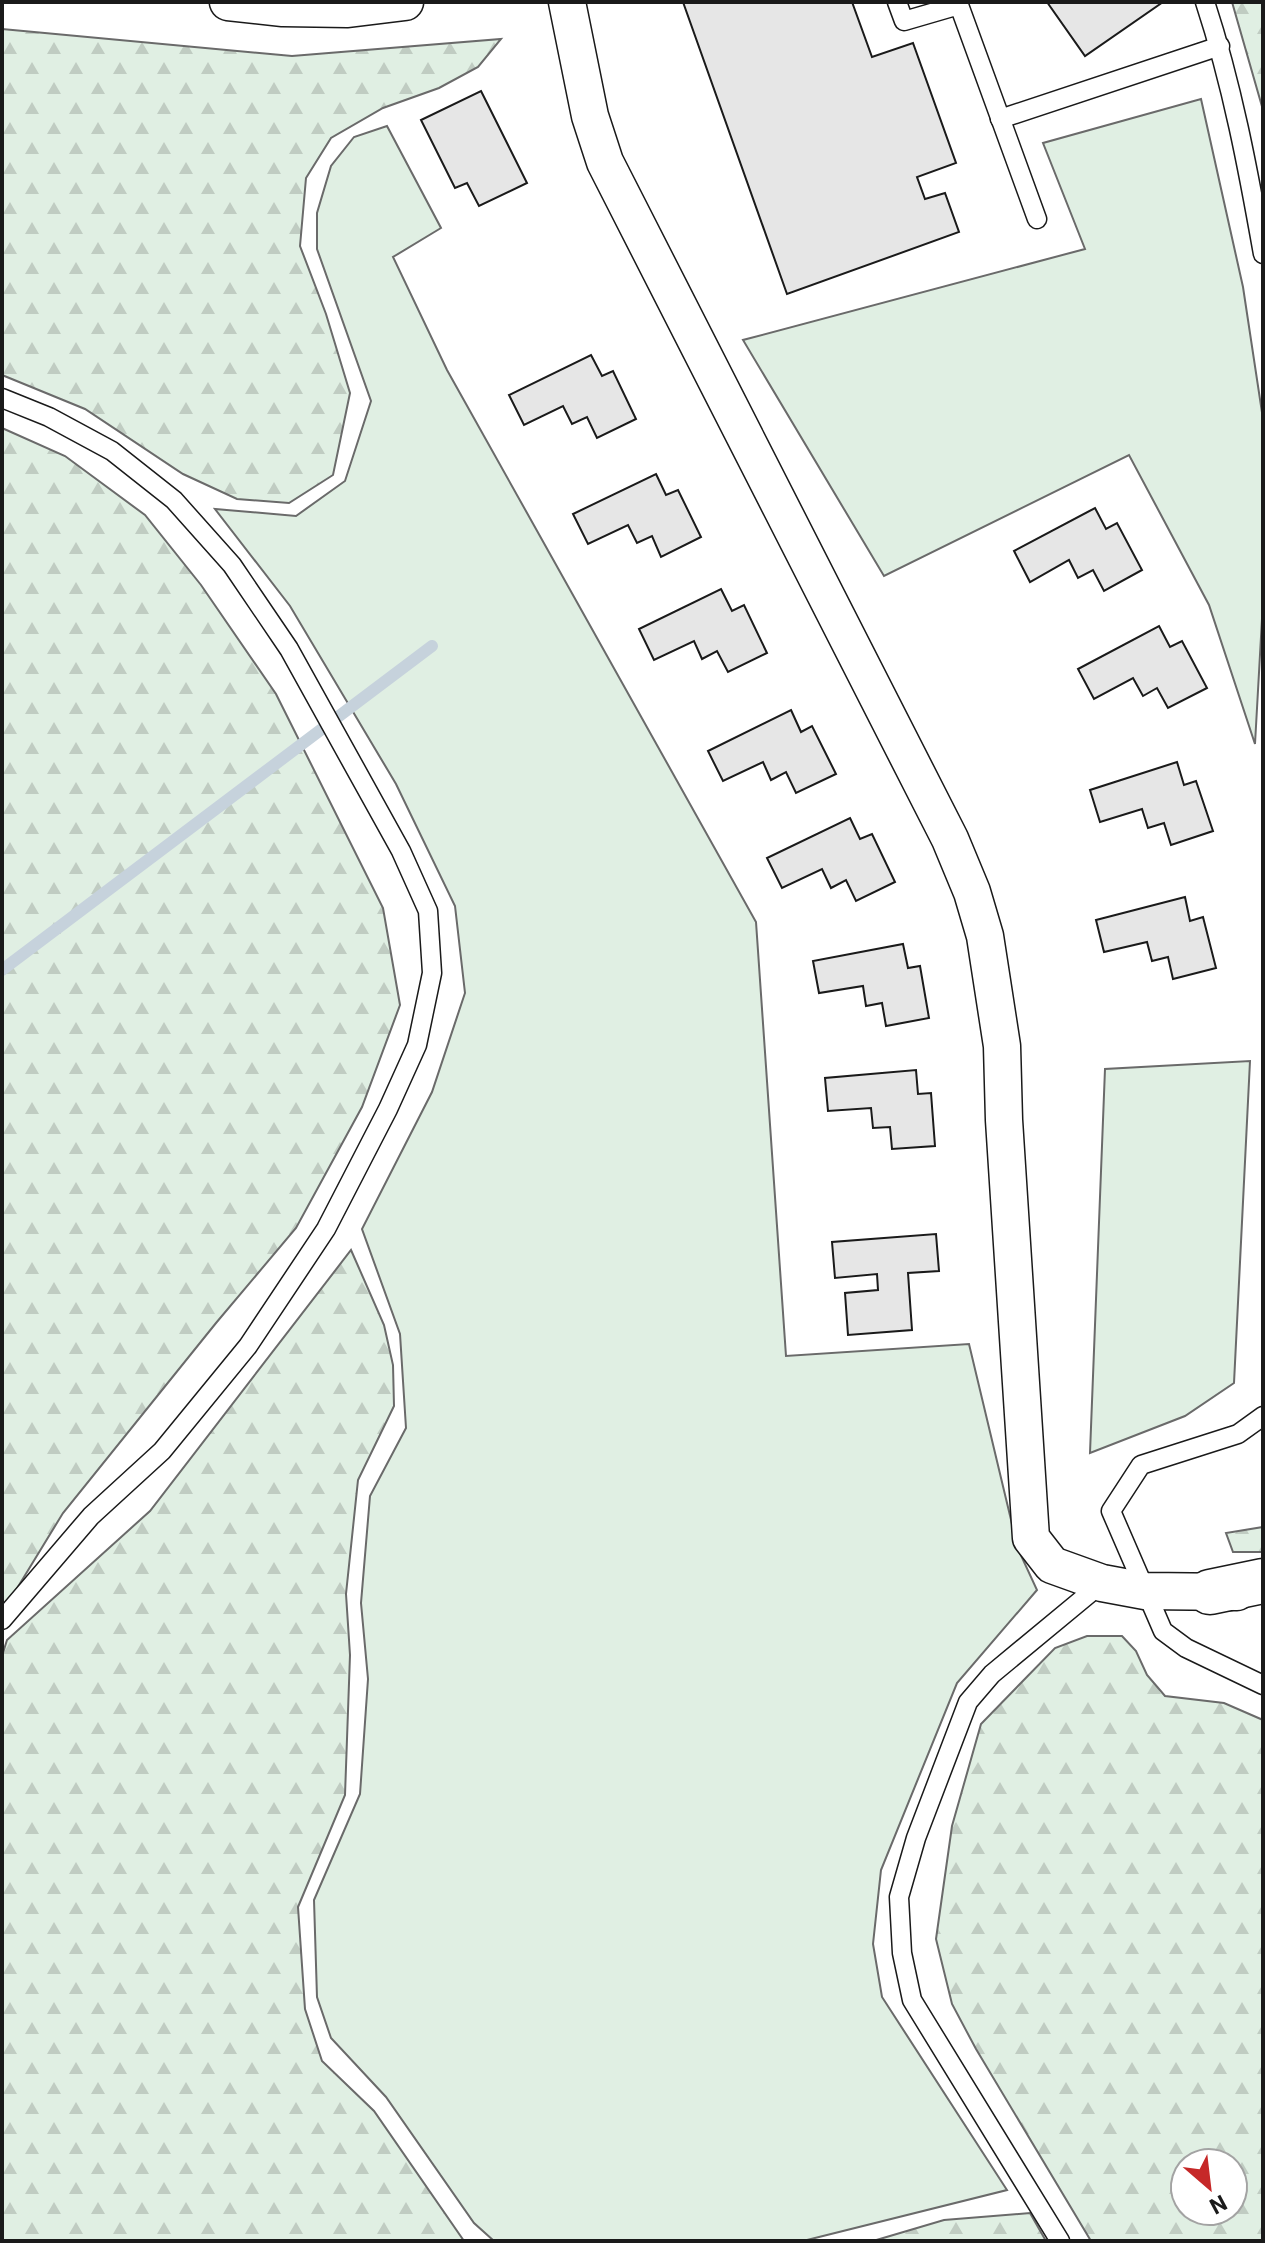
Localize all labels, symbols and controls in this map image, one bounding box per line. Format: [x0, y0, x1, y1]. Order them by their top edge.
north arrow [1169, 2147, 1249, 2227]
text: N [1205, 2190, 1231, 2219]

